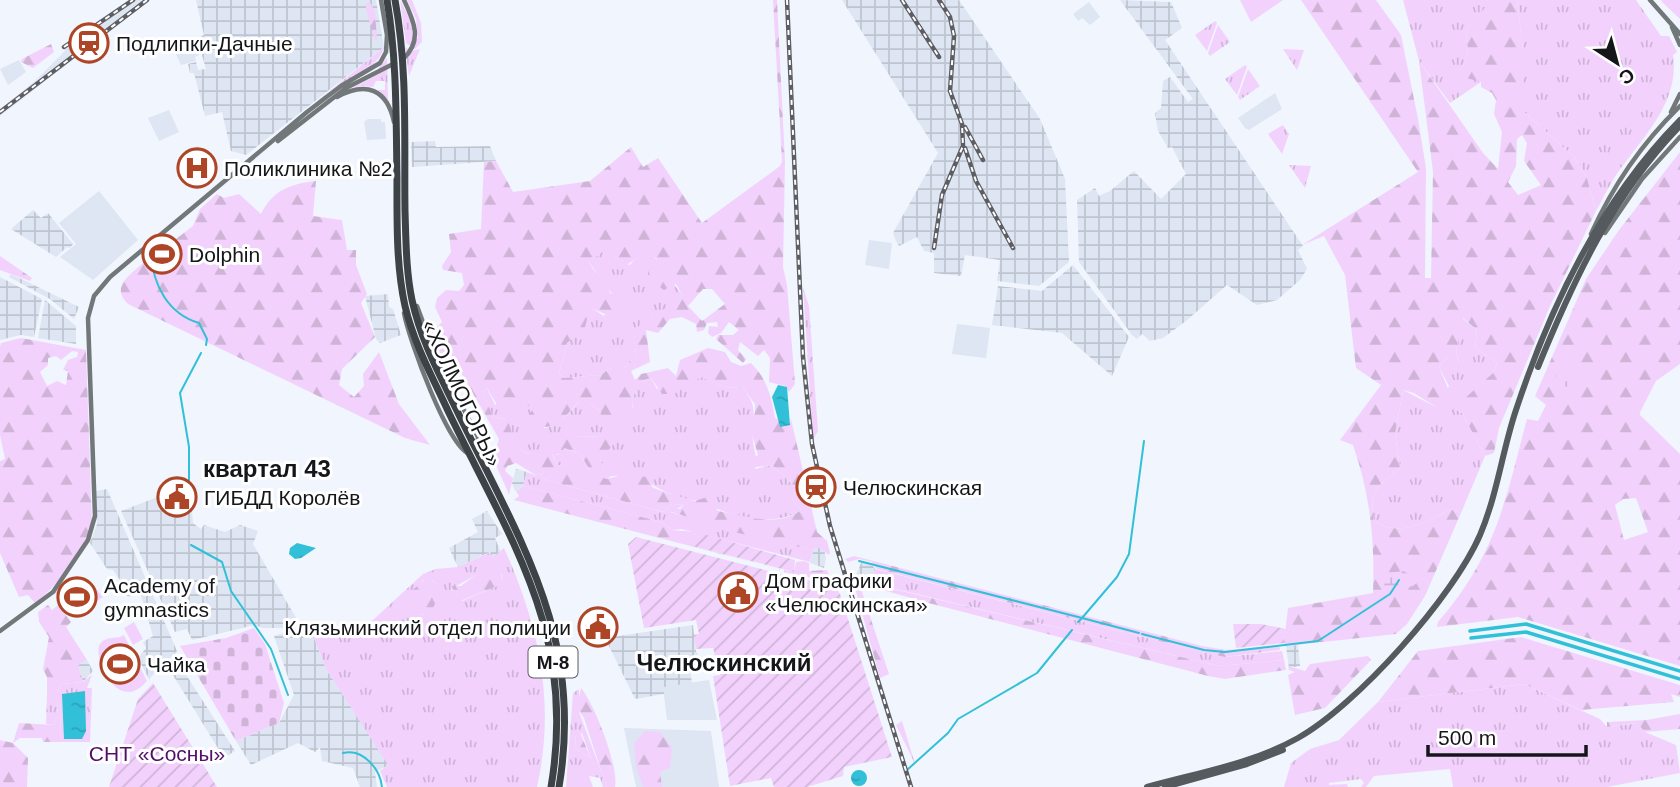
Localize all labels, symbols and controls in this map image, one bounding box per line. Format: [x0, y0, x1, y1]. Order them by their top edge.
station icon: Подлипки-Дачные [68, 22, 110, 64]
north arrow [1582, 28, 1652, 98]
place label: Подлипки-Дачные [116, 32, 293, 55]
text: С [1615, 64, 1638, 89]
hospital icon: Поликлиника №2 [176, 147, 218, 189]
place label: Поликлиника №2 [224, 157, 392, 180]
sports icon: Dolphin [141, 233, 183, 275]
place label: Dolphin [189, 243, 260, 266]
street label: «ХОЛМОГОРЫ» [418, 316, 506, 470]
district label: квартал 43 [203, 455, 331, 482]
station icon: Челюскинская [795, 466, 837, 508]
public building icon: ГИБДД Королёв [156, 476, 198, 518]
place label: Челюскинская [843, 476, 982, 499]
place label: ГИБДД Королёв [204, 486, 360, 509]
place label: Дом графики «Челюскинская» [765, 569, 928, 616]
public building icon: Дом графики «Челюскинская» [717, 571, 759, 613]
place label: Academy of gymnastics [104, 574, 215, 621]
sports icon: Academy of gymnastics [56, 576, 98, 618]
public building icon: Клязьминский отдел полиции [577, 606, 619, 648]
place label: Клязьминский отдел полиции [284, 616, 571, 639]
sports icon: Чайка [99, 643, 141, 685]
road number: М-8 [528, 646, 578, 678]
district label: Челюскинский [636, 649, 812, 676]
place label: Чайка [147, 653, 206, 676]
scale bar [1428, 714, 1586, 758]
text: 500 m [1438, 726, 1496, 749]
park label: СНТ «Сосны» [89, 742, 225, 765]

